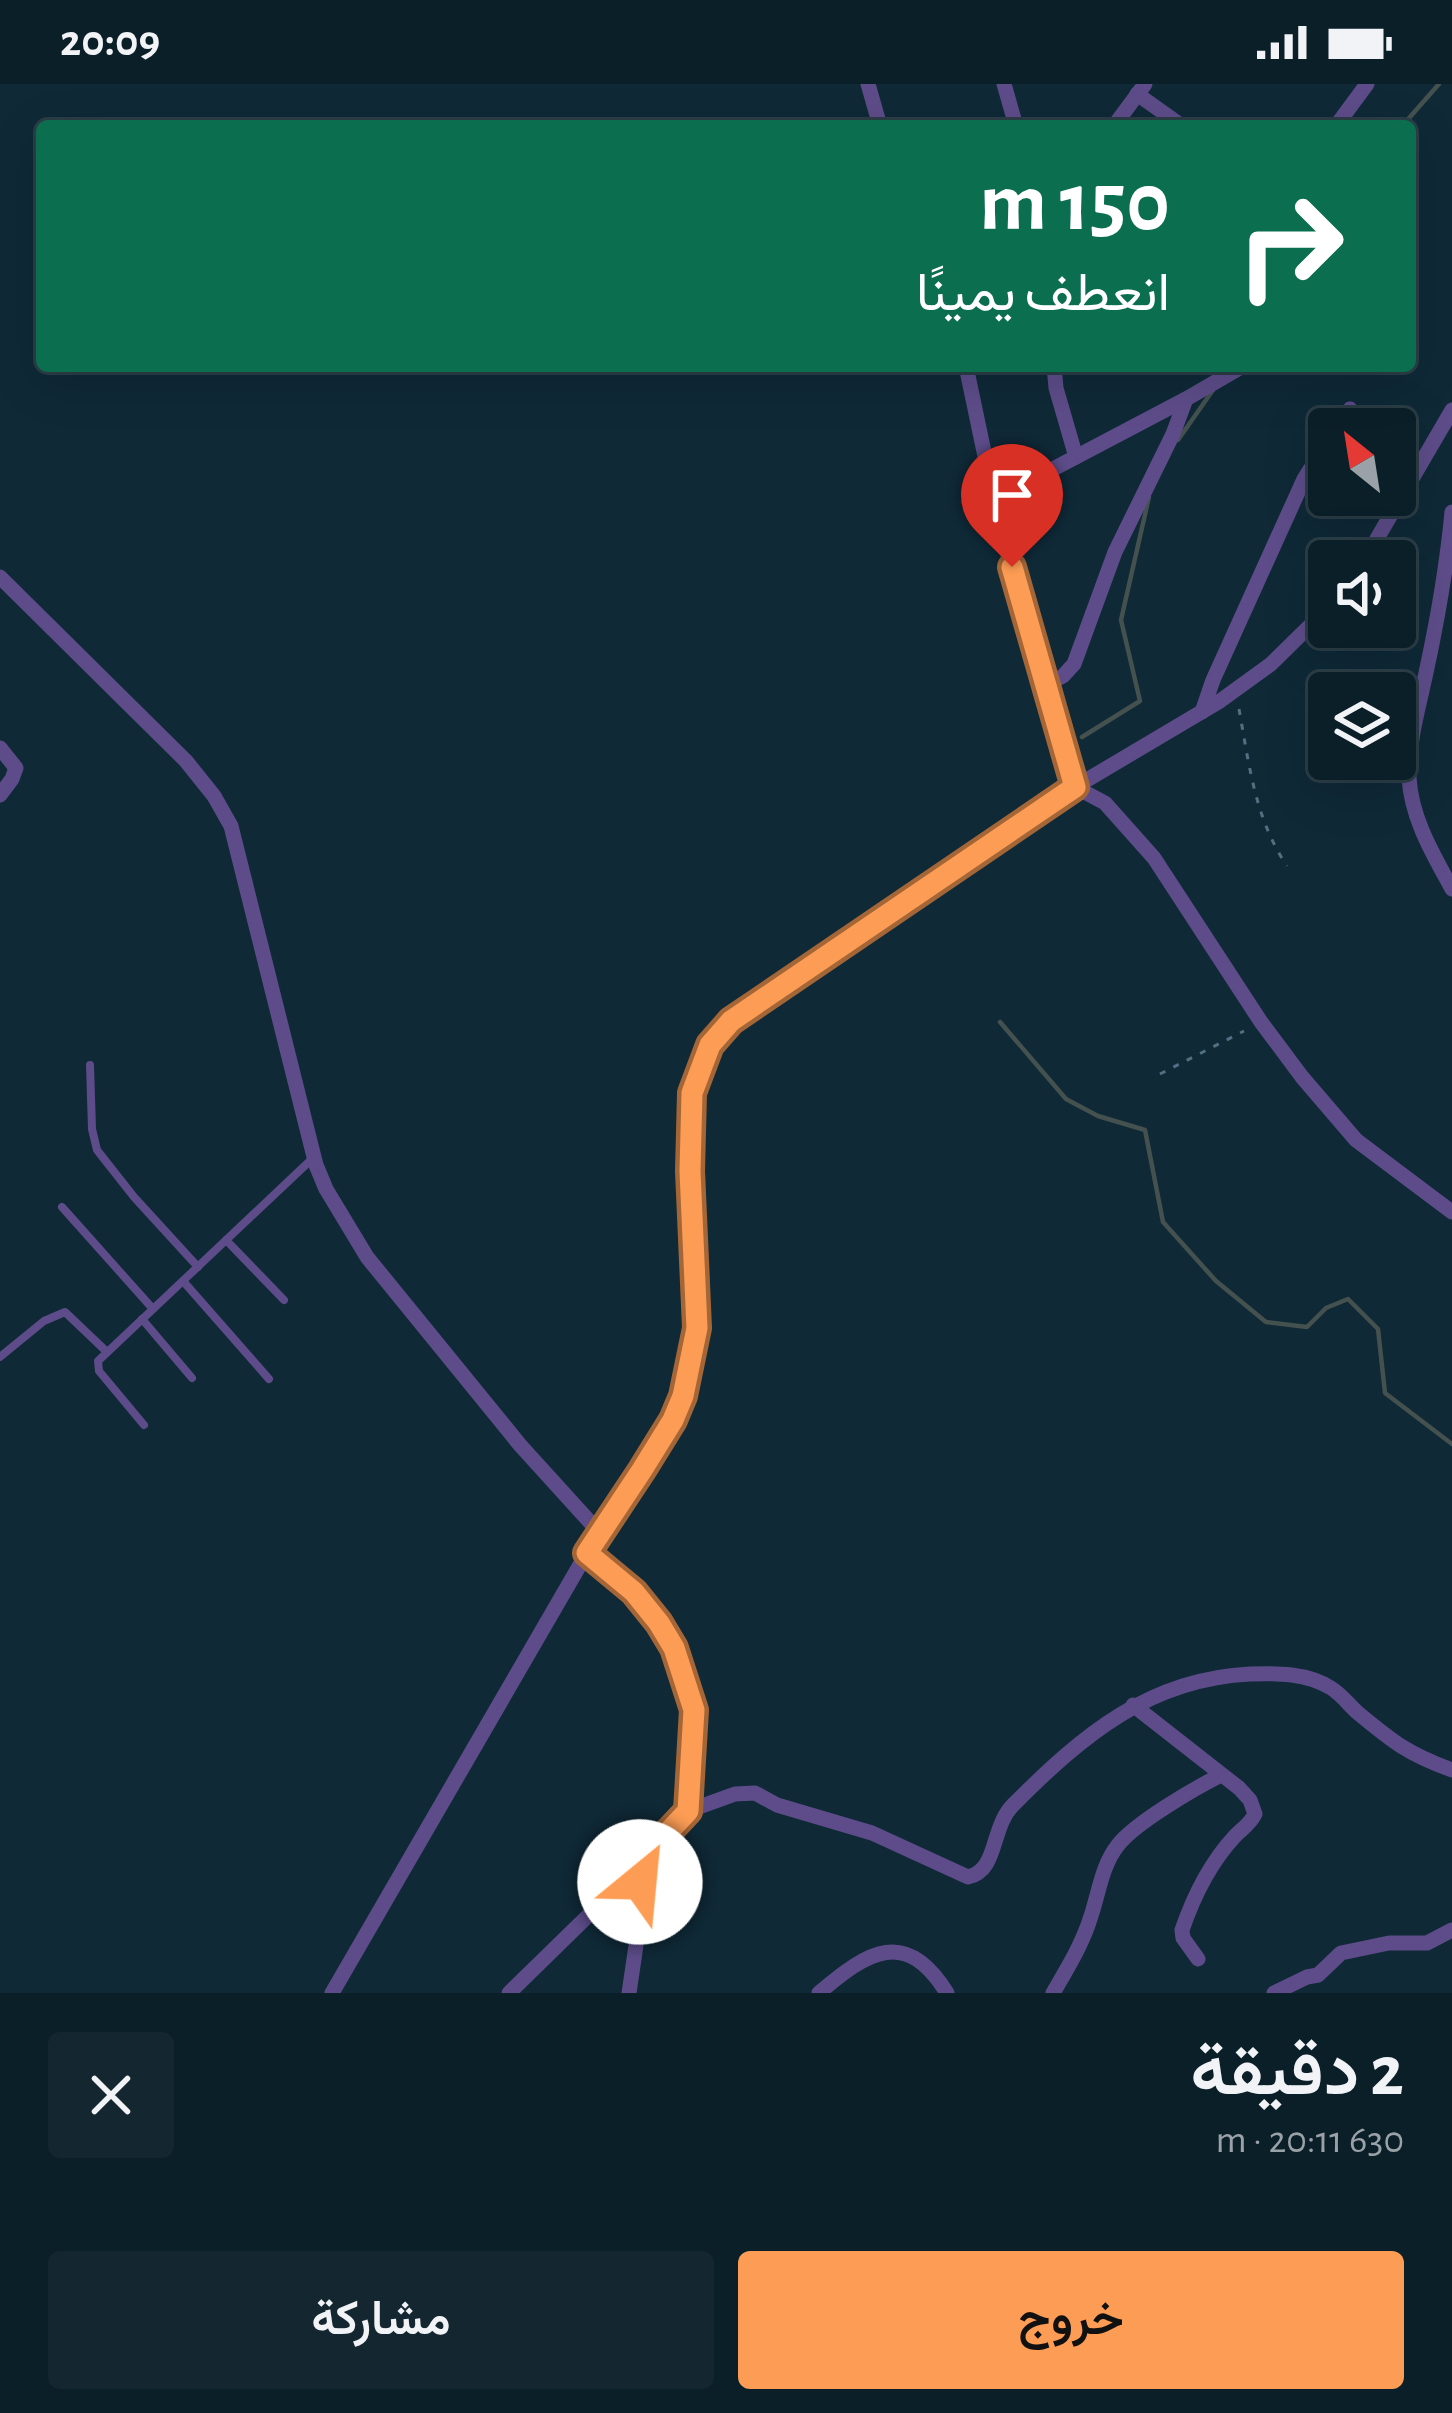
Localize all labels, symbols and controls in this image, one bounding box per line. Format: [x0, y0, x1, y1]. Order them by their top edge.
text: 20:09 [60, 19, 160, 64]
text: 150 m [979, 162, 1170, 246]
icon: right [1212, 168, 1368, 324]
text: انعطف يمينًا [916, 267, 1170, 321]
north arrow [1308, 408, 1416, 516]
map controls [1308, 408, 1416, 780]
pin [961, 444, 1063, 567]
icon: arrive [979, 462, 1045, 528]
button: sound [1308, 540, 1416, 648]
button: layers [1308, 672, 1416, 780]
position arrow [577, 1819, 703, 1945]
button: close [48, 2032, 174, 2158]
text: 2 دقيقة [1190, 2036, 1404, 2108]
text: 630 m · 20:11 [1215, 2121, 1404, 2160]
button: مشاركة [48, 2251, 714, 2389]
button: خروج [738, 2251, 1404, 2389]

